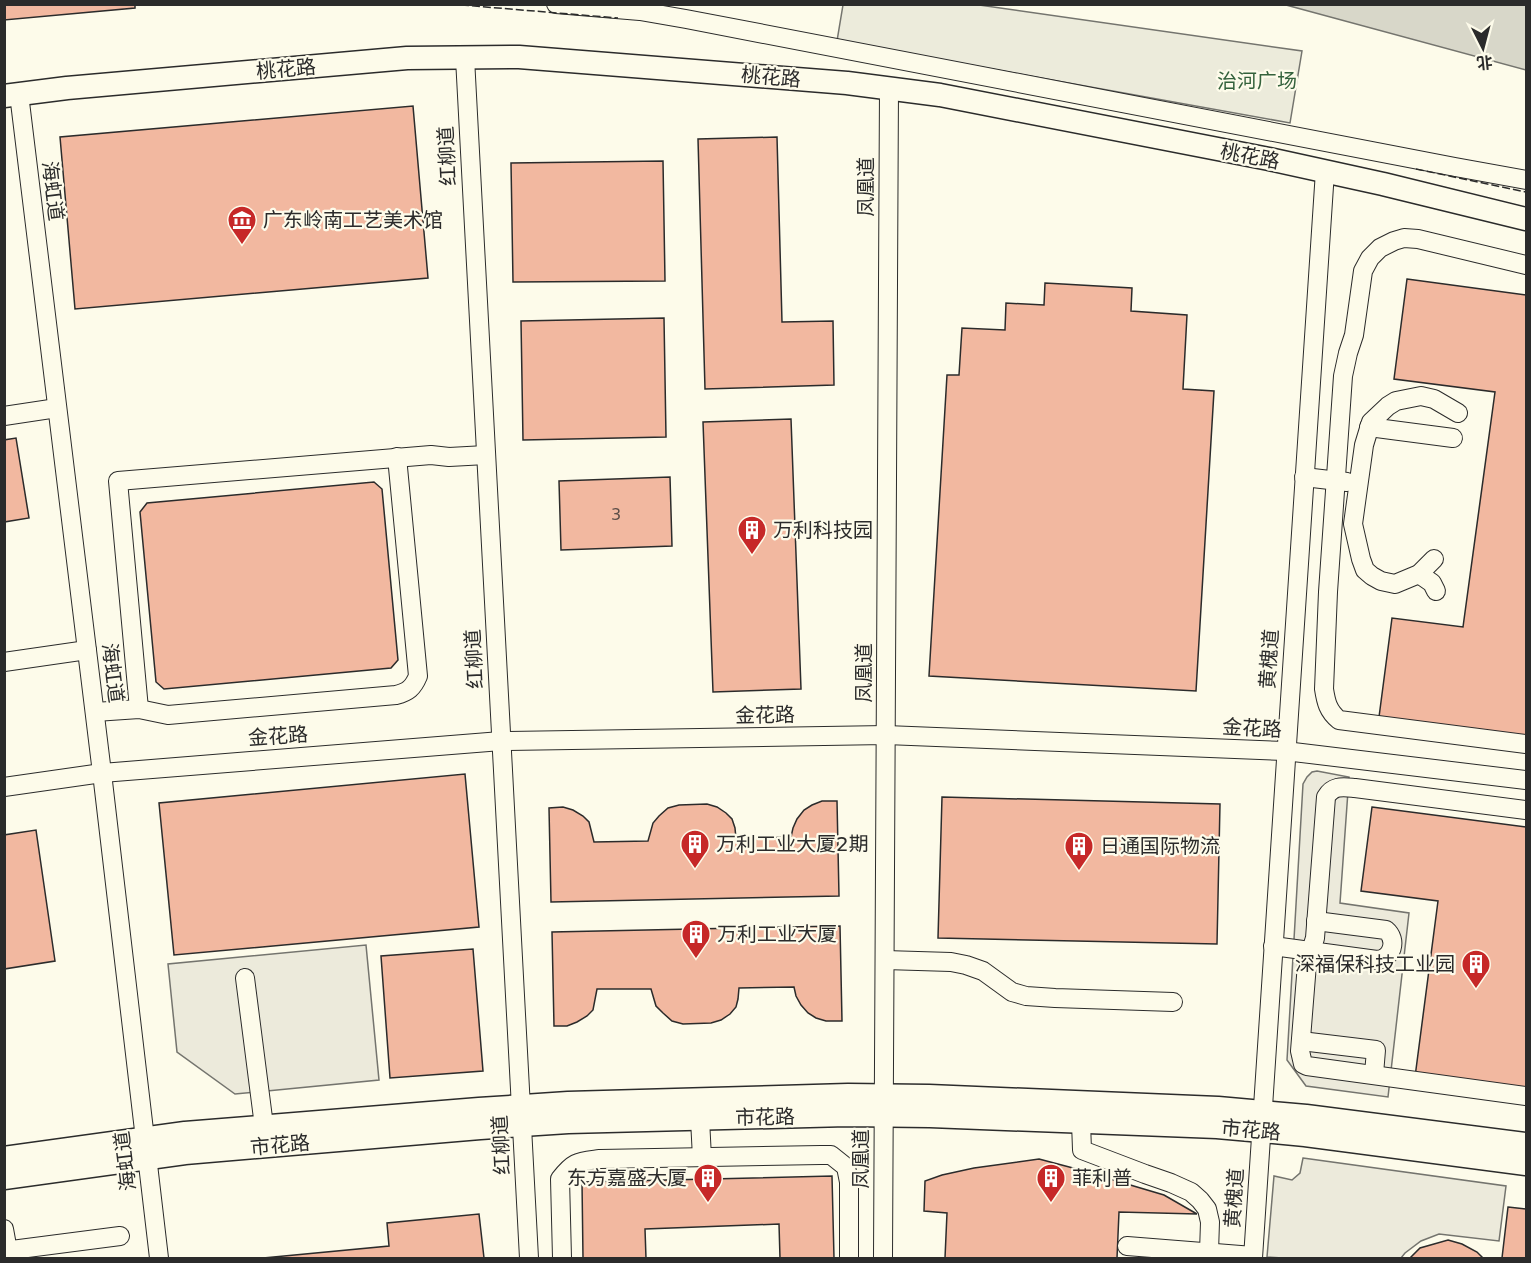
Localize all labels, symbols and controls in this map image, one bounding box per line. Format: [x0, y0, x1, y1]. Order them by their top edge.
north arrow [1453, 18, 1513, 78]
text: 北 [1476, 52, 1493, 73]
street label: 桃花路 [255, 54, 317, 84]
street label: 桃花路 [740, 62, 802, 92]
park label: 治河广场 [1217, 69, 1297, 93]
street label: 红柳道 [433, 125, 461, 187]
street label: 桃花路 [1218, 138, 1282, 174]
street label: 凤凰道 [854, 157, 878, 217]
street label: 海虹道 [37, 160, 69, 222]
museum icon: 广东岭南工艺美术馆 [226, 204, 258, 246]
place label: 广东岭南工艺美术馆 [263, 208, 443, 232]
house number: 3 [611, 505, 621, 524]
building icon: 万利科技园 [736, 514, 768, 556]
place label: 万利科技园 [773, 518, 873, 542]
street label: 红柳道 [460, 628, 488, 690]
street label: 黄槐道 [1255, 628, 1283, 690]
street label: 海虹道 [97, 642, 129, 704]
street label: 凤凰道 [852, 643, 876, 703]
street label: 金花路 [735, 702, 795, 728]
street label: 金花路 [1221, 714, 1283, 742]
street label: 金花路 [247, 722, 309, 750]
building icon: 万利工业大厦2期 [679, 828, 711, 870]
building icon: 日通国际物流 [1063, 830, 1095, 872]
place label: 万利工业大厦2期 [716, 832, 869, 856]
place label: 日通国际物流 [1100, 834, 1220, 858]
building icon: 万利工业大厦 [680, 918, 712, 960]
place label: 万利工业大厦 [717, 922, 837, 946]
building icon: 深福保科技工业园 [1460, 948, 1492, 990]
place label: 深福保科技工业园 [1295, 952, 1455, 976]
street label: 市花路 [735, 1104, 795, 1130]
street label: 红柳道 [487, 1114, 515, 1176]
street label: 市花路 [1220, 1115, 1282, 1145]
street label: 凤凰道 [849, 1129, 873, 1189]
street label: 海虹道 [109, 1130, 141, 1192]
street label: 市花路 [249, 1130, 311, 1160]
building icon: 东方嘉盛大厦 [692, 1162, 724, 1204]
building icon: 菲利普 [1035, 1162, 1067, 1204]
place label: 东方嘉盛大厦 [567, 1166, 687, 1190]
place label: 菲利普 [1072, 1166, 1132, 1190]
street label: 黄槐道 [1220, 1167, 1248, 1229]

